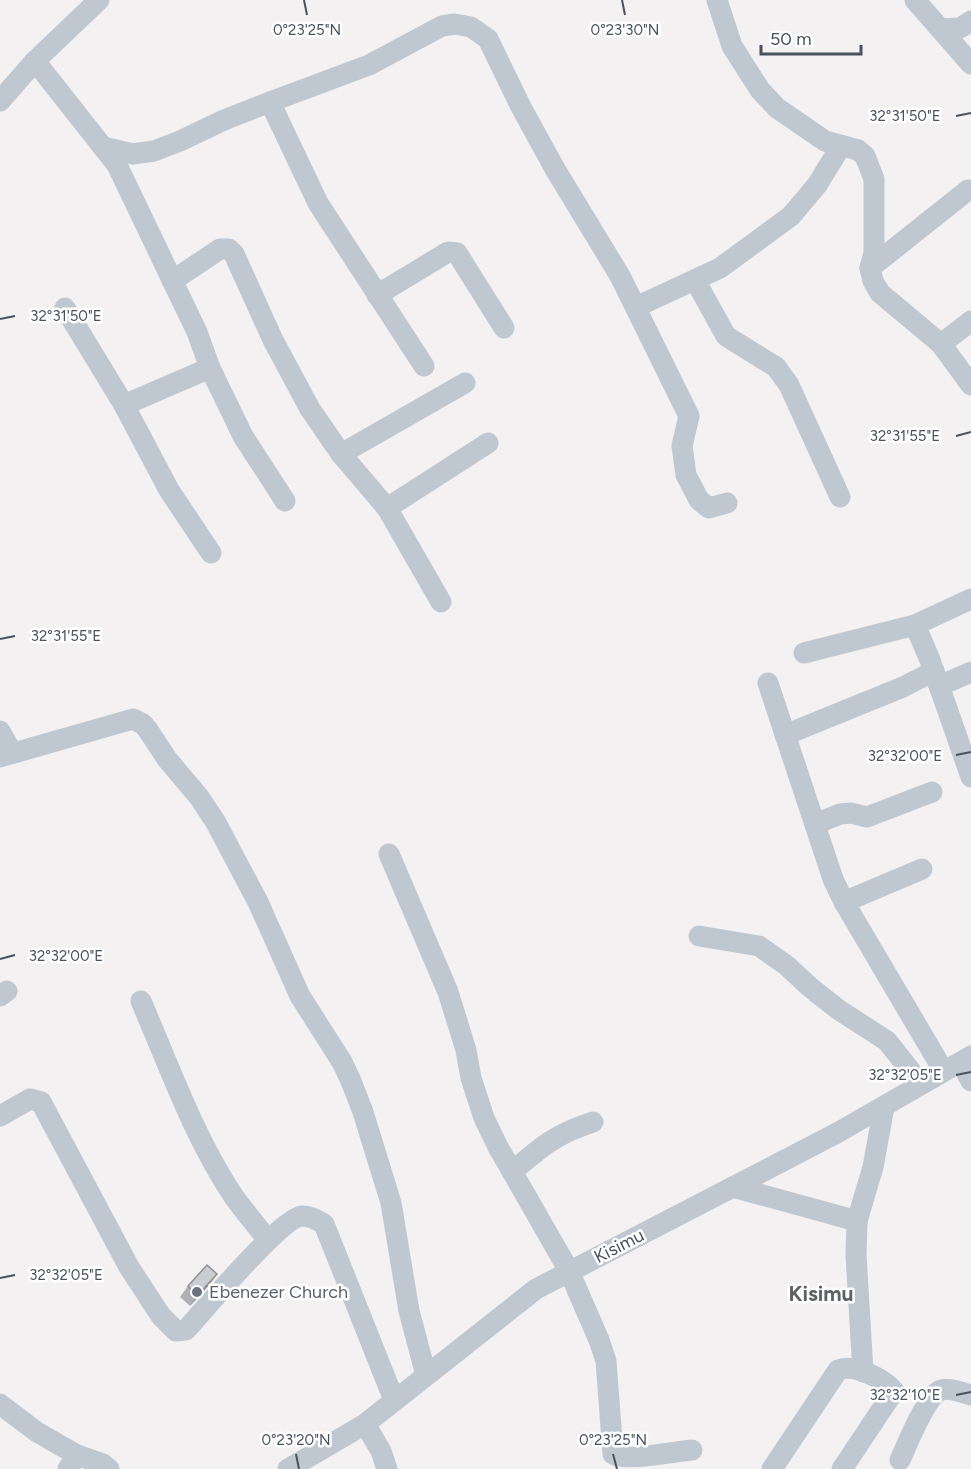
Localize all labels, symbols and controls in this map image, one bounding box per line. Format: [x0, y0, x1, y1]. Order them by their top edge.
scale bar [761, 18, 862, 56]
text: 0°23'25"N [273, 21, 341, 39]
text: 0°23'30"N [591, 21, 659, 39]
text: 50 m [770, 28, 812, 50]
text: 32°31'50"E [869, 107, 941, 125]
text: 32°31'50"E [30, 307, 102, 325]
text: 32°31'55"E [870, 427, 940, 445]
text: 32°31'55"E [31, 627, 101, 645]
text: 32°32'00"E [868, 747, 942, 765]
text: 32°32'00"E [29, 947, 103, 965]
text: 32°32'05"E [868, 1066, 942, 1084]
street label: Kisimu [590, 1224, 648, 1268]
text: 32°32'05"E [29, 1266, 103, 1284]
place label: Ebenezer Church [209, 1281, 348, 1303]
district label: Kisimu [788, 1281, 854, 1306]
marker: Ebenezer Church [190, 1285, 204, 1299]
text: 32°32'10"E [869, 1386, 941, 1404]
text: 0°23'20"N [261, 1431, 331, 1449]
text: 0°23'25"N [579, 1431, 647, 1449]

